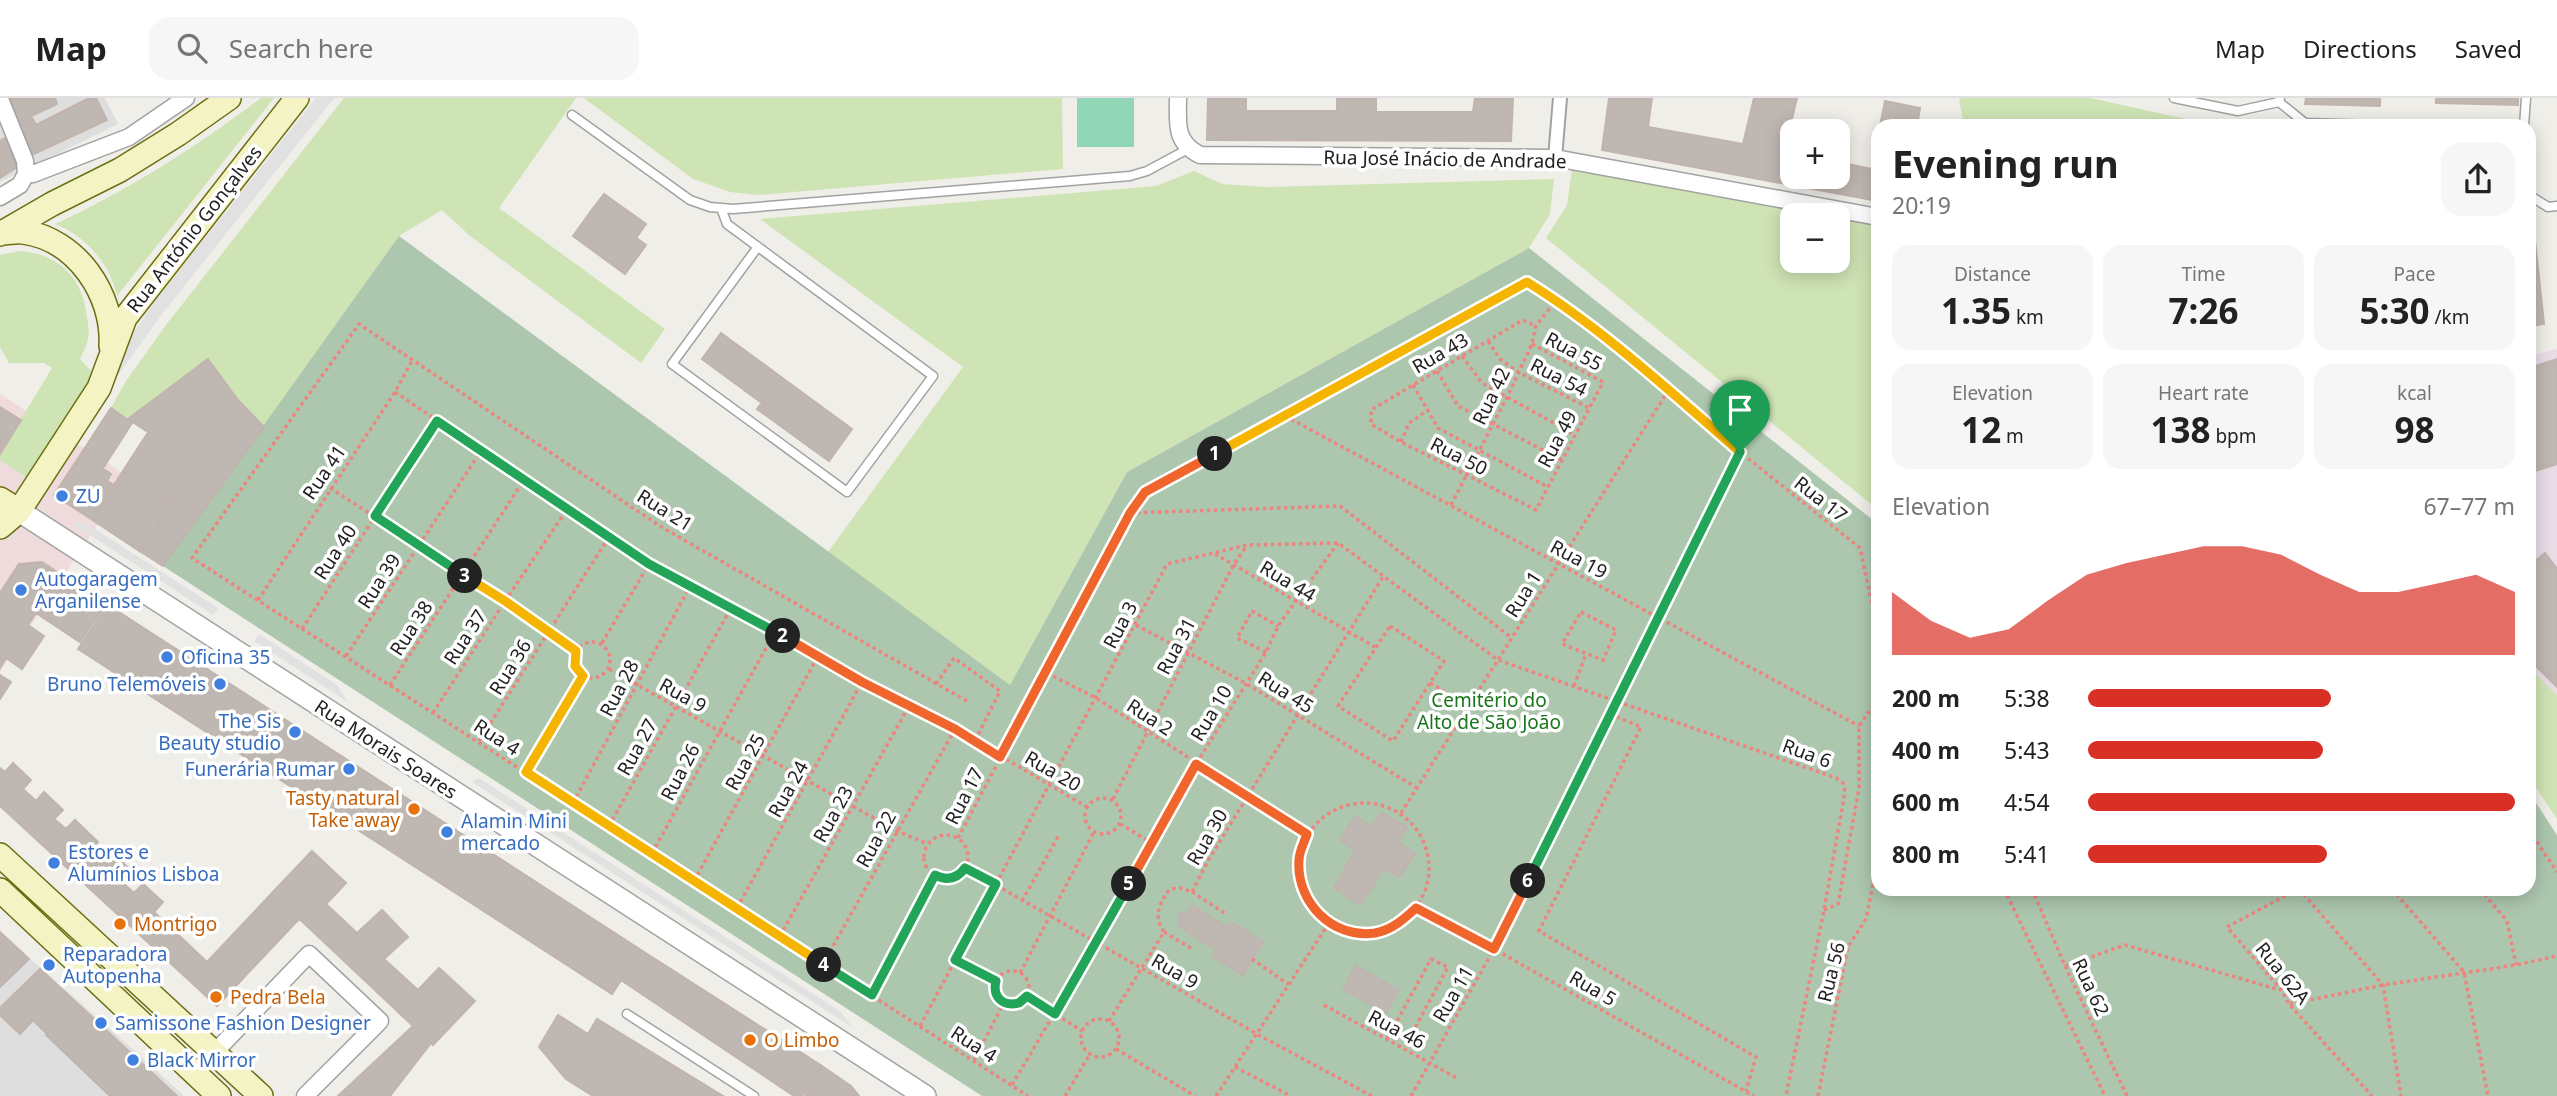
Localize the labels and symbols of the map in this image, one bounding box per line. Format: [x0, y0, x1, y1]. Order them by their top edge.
street label: Rua António Gonçalves [120, 140, 268, 318]
street label: Rua José Inácio de Andrade [1323, 144, 1567, 174]
street label: Rua 55 [1541, 325, 1607, 377]
street label: Rua 43 [1407, 327, 1473, 379]
street label: Rua 54 [1526, 352, 1592, 402]
street label: Rua 42 [1466, 363, 1516, 429]
pin [1710, 380, 1770, 452]
street label: Rua 49 [1531, 406, 1583, 472]
street label: Rua 50 [1426, 431, 1492, 481]
pin: 1 [1198, 436, 1232, 472]
street label: Rua 41 [296, 439, 352, 505]
street label: Rua 17 [1789, 470, 1853, 528]
place label: ZU [76, 483, 101, 509]
street label: Rua 21 [632, 483, 698, 537]
marker: ZU [54, 488, 70, 504]
street label: Rua 40 [308, 519, 362, 585]
street label: Rua 19 [1546, 533, 1612, 585]
street label: Rua 39 [352, 548, 406, 614]
street label: Rua 44 [1255, 554, 1321, 608]
pin: 3 [448, 559, 482, 594]
place label: Autogaragem Arganilense [35, 566, 158, 614]
street label: Rua 1 [1499, 566, 1547, 622]
marker: Autogaragem Arganilense [13, 582, 29, 598]
street label: Rua 38 [384, 595, 438, 661]
street label: Rua 3 [1097, 597, 1143, 653]
street label: Rua 37 [438, 604, 492, 670]
street label: Rua 31 [1150, 613, 1202, 679]
pin: 2 [766, 618, 800, 654]
street label: Rua 36 [483, 634, 537, 700]
place label: Oficina 35 [181, 644, 270, 670]
marker: Oficina 35 [159, 649, 175, 665]
street label: Rua 28 [593, 655, 645, 721]
street label: Rua 45 [1253, 665, 1319, 719]
place label: Bruno Telemóveis [47, 671, 206, 697]
street label: Rua 9 [655, 672, 711, 718]
marker: Bruno Telemóveis [212, 676, 228, 692]
street label: Rua 10 [1184, 680, 1238, 746]
park label: Cemitério do Alto de São João [1417, 687, 1561, 735]
street label: Rua 2 [1122, 692, 1178, 742]
street label: Rua Morais Soares [310, 693, 462, 805]
place label: The Sis Beauty studio [158, 708, 281, 756]
street label: Rua 4 [469, 712, 525, 762]
street label: Rua 27 [611, 714, 663, 780]
marker: The Sis Beauty studio [287, 724, 303, 740]
street label: Rua 25 [719, 729, 771, 795]
street label: Rua 6 [1779, 732, 1835, 774]
street label: Rua 26 [654, 739, 706, 805]
street label: Rua 20 [1020, 745, 1086, 797]
place label: Funerária Rumar [185, 756, 335, 782]
street label: Rua 24 [762, 756, 814, 822]
marker: Funerária Rumar [341, 761, 357, 777]
street label: Rua 17 [939, 763, 989, 829]
street label: Rua 23 [807, 781, 859, 847]
place label: Tasty natural Take away [286, 785, 400, 833]
marker: Tasty natural Take away [406, 801, 422, 817]
street label: Rua 30 [1181, 804, 1233, 870]
street label: Rua 22 [850, 806, 902, 872]
place label: Alamin Mini mercado [461, 808, 567, 856]
marker: Alamin Mini mercado [439, 824, 455, 840]
place label: Estores e Alumínios Lisboa [68, 839, 219, 887]
marker: Estores e Alumínios Lisboa [46, 855, 62, 871]
pin: 6 [1510, 864, 1546, 898]
pin: 5 [1112, 866, 1146, 902]
place label: Montrigo [134, 911, 217, 937]
marker: Montrigo [112, 916, 128, 932]
street label: Rua 62A [2250, 936, 2317, 1010]
street label: Rua 56 [1811, 939, 1851, 1005]
place label: Reparadora Autopenha [63, 941, 167, 989]
street label: Rua 9 [1147, 947, 1203, 995]
pin: 4 [806, 948, 842, 982]
street label: Rua 62 [2066, 954, 2116, 1020]
marker: Reparadora Autopenha [41, 957, 57, 973]
street label: Rua 11 [1427, 961, 1479, 1027]
street label: Rua 5 [1565, 964, 1621, 1012]
place label: Pedra Bela [230, 984, 326, 1010]
marker: Pedra Bela [208, 989, 224, 1005]
street label: Rua 46 [1364, 1003, 1430, 1055]
place label: Samissone Fashion Designer [115, 1010, 371, 1036]
marker: Samissone Fashion Designer [93, 1015, 109, 1031]
street label: Rua 4 [946, 1019, 1002, 1069]
place label: O Limbo [764, 1027, 840, 1053]
marker: O Limbo [742, 1032, 758, 1048]
place label: Black Mirror [147, 1047, 256, 1073]
marker: Black Mirror [125, 1052, 141, 1068]

